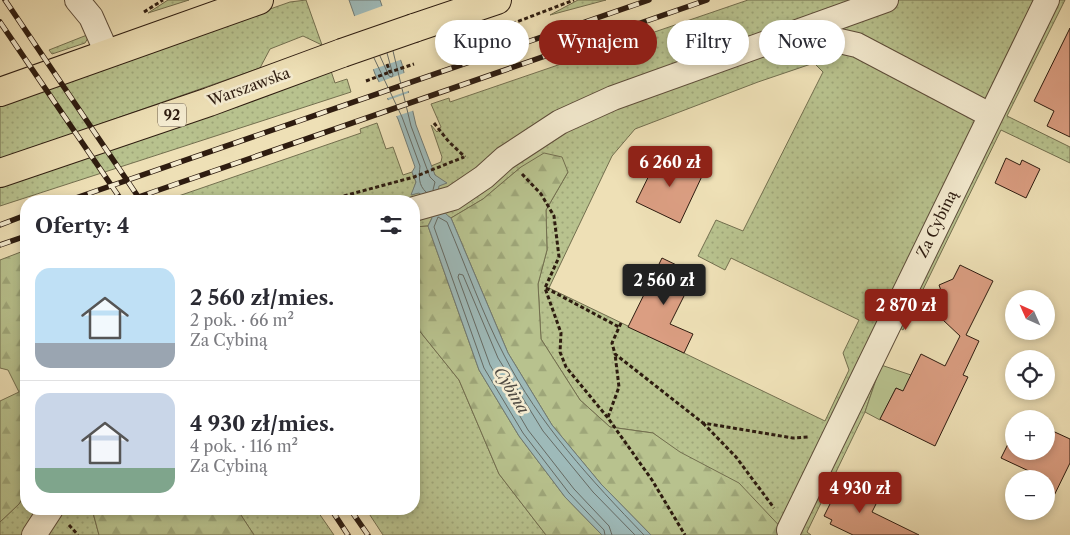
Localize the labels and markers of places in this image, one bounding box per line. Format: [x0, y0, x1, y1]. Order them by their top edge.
pin: 6 260 zł [618, 146, 722, 188]
pin: 2 560 zł [612, 264, 716, 306]
pin: 2 870 zł [854, 288, 958, 331]
pin: 4 930 zł [808, 472, 912, 514]

